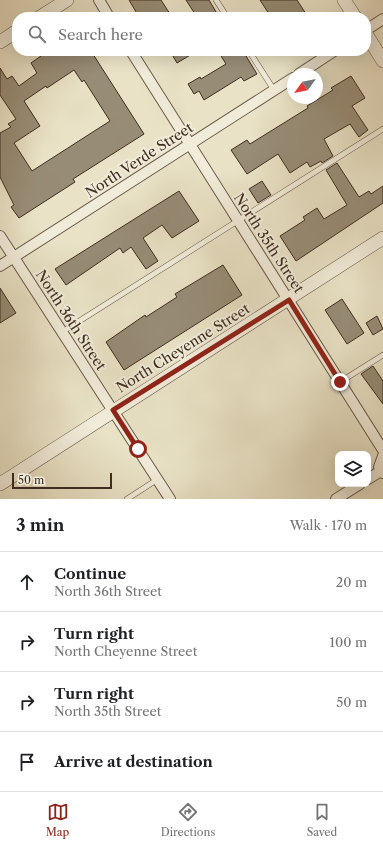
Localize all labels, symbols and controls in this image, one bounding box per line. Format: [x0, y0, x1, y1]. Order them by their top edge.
search box [12, 12, 371, 56]
icon: search [26, 23, 48, 45]
text: Search here [58, 25, 143, 44]
north arrow [287, 68, 323, 104]
street label: North Verde Street [82, 118, 196, 202]
street label: North 35th Street [230, 190, 308, 296]
street label: North 36th Street [32, 266, 110, 374]
street label: North Cheyenne Street [113, 299, 253, 397]
route end [331, 373, 349, 391]
route start [129, 440, 147, 458]
map controls [335, 451, 371, 487]
button: layers [335, 451, 371, 487]
scale bar [12, 471, 112, 490]
text: 50 m [18, 473, 44, 487]
text: 3 min [16, 515, 65, 535]
text: Walk · 170 m [290, 517, 367, 533]
text: Continue [54, 564, 126, 583]
icon: ahead [16, 571, 38, 593]
text: 20 m [336, 574, 367, 590]
text: North 36th Street [54, 583, 162, 599]
text: Turn right [54, 624, 134, 643]
icon: right [16, 631, 38, 653]
text: 100 m [329, 634, 367, 650]
text: North Cheyenne Street [54, 643, 197, 659]
text: Turn right [54, 684, 134, 703]
icon: right [16, 691, 38, 713]
text: 50 m [336, 694, 367, 710]
text: North 35th Street [54, 703, 161, 719]
icon: arrive [16, 751, 38, 773]
text: Arrive at destination [54, 752, 213, 771]
tab: Map [46, 801, 69, 839]
tab: Directions [161, 801, 215, 839]
tab: Saved [307, 801, 337, 839]

